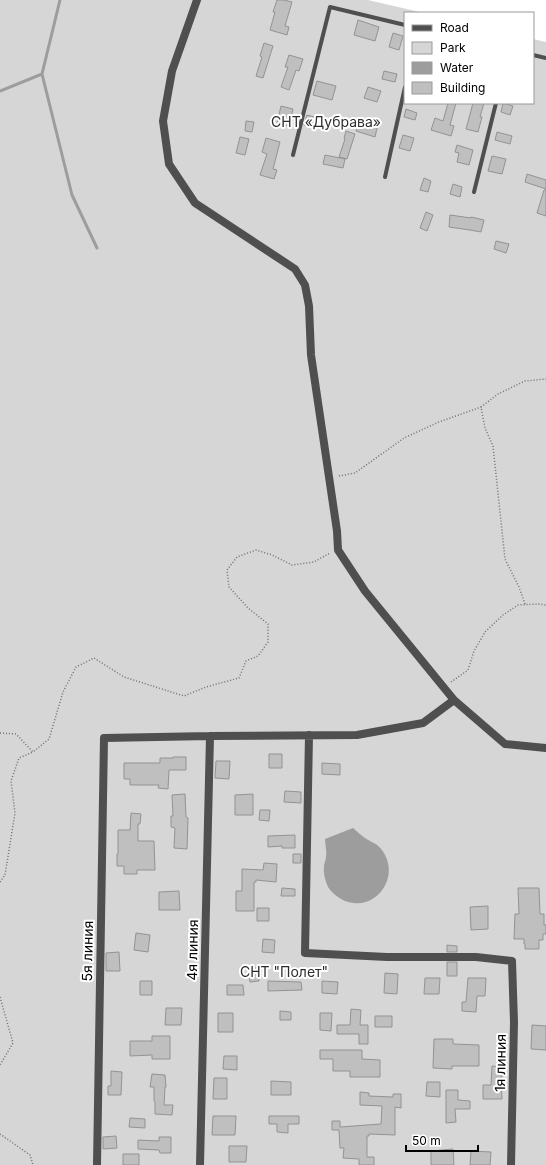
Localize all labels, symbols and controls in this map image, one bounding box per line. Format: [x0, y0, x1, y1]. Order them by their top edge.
legend [404, 12, 534, 104]
text: Road [440, 20, 469, 35]
text: Park [440, 40, 466, 55]
text: Water [440, 60, 474, 75]
text: Building [440, 80, 485, 95]
park label: СНТ «Дубрава» [271, 113, 381, 130]
street label: 4я линия [183, 919, 201, 981]
street label: 5я линия [78, 920, 96, 982]
park label: СНТ "Полет" [240, 963, 328, 980]
street label: 1я линия [491, 1034, 509, 1092]
scale bar [406, 1127, 478, 1153]
text: 50 m [412, 1133, 441, 1148]

